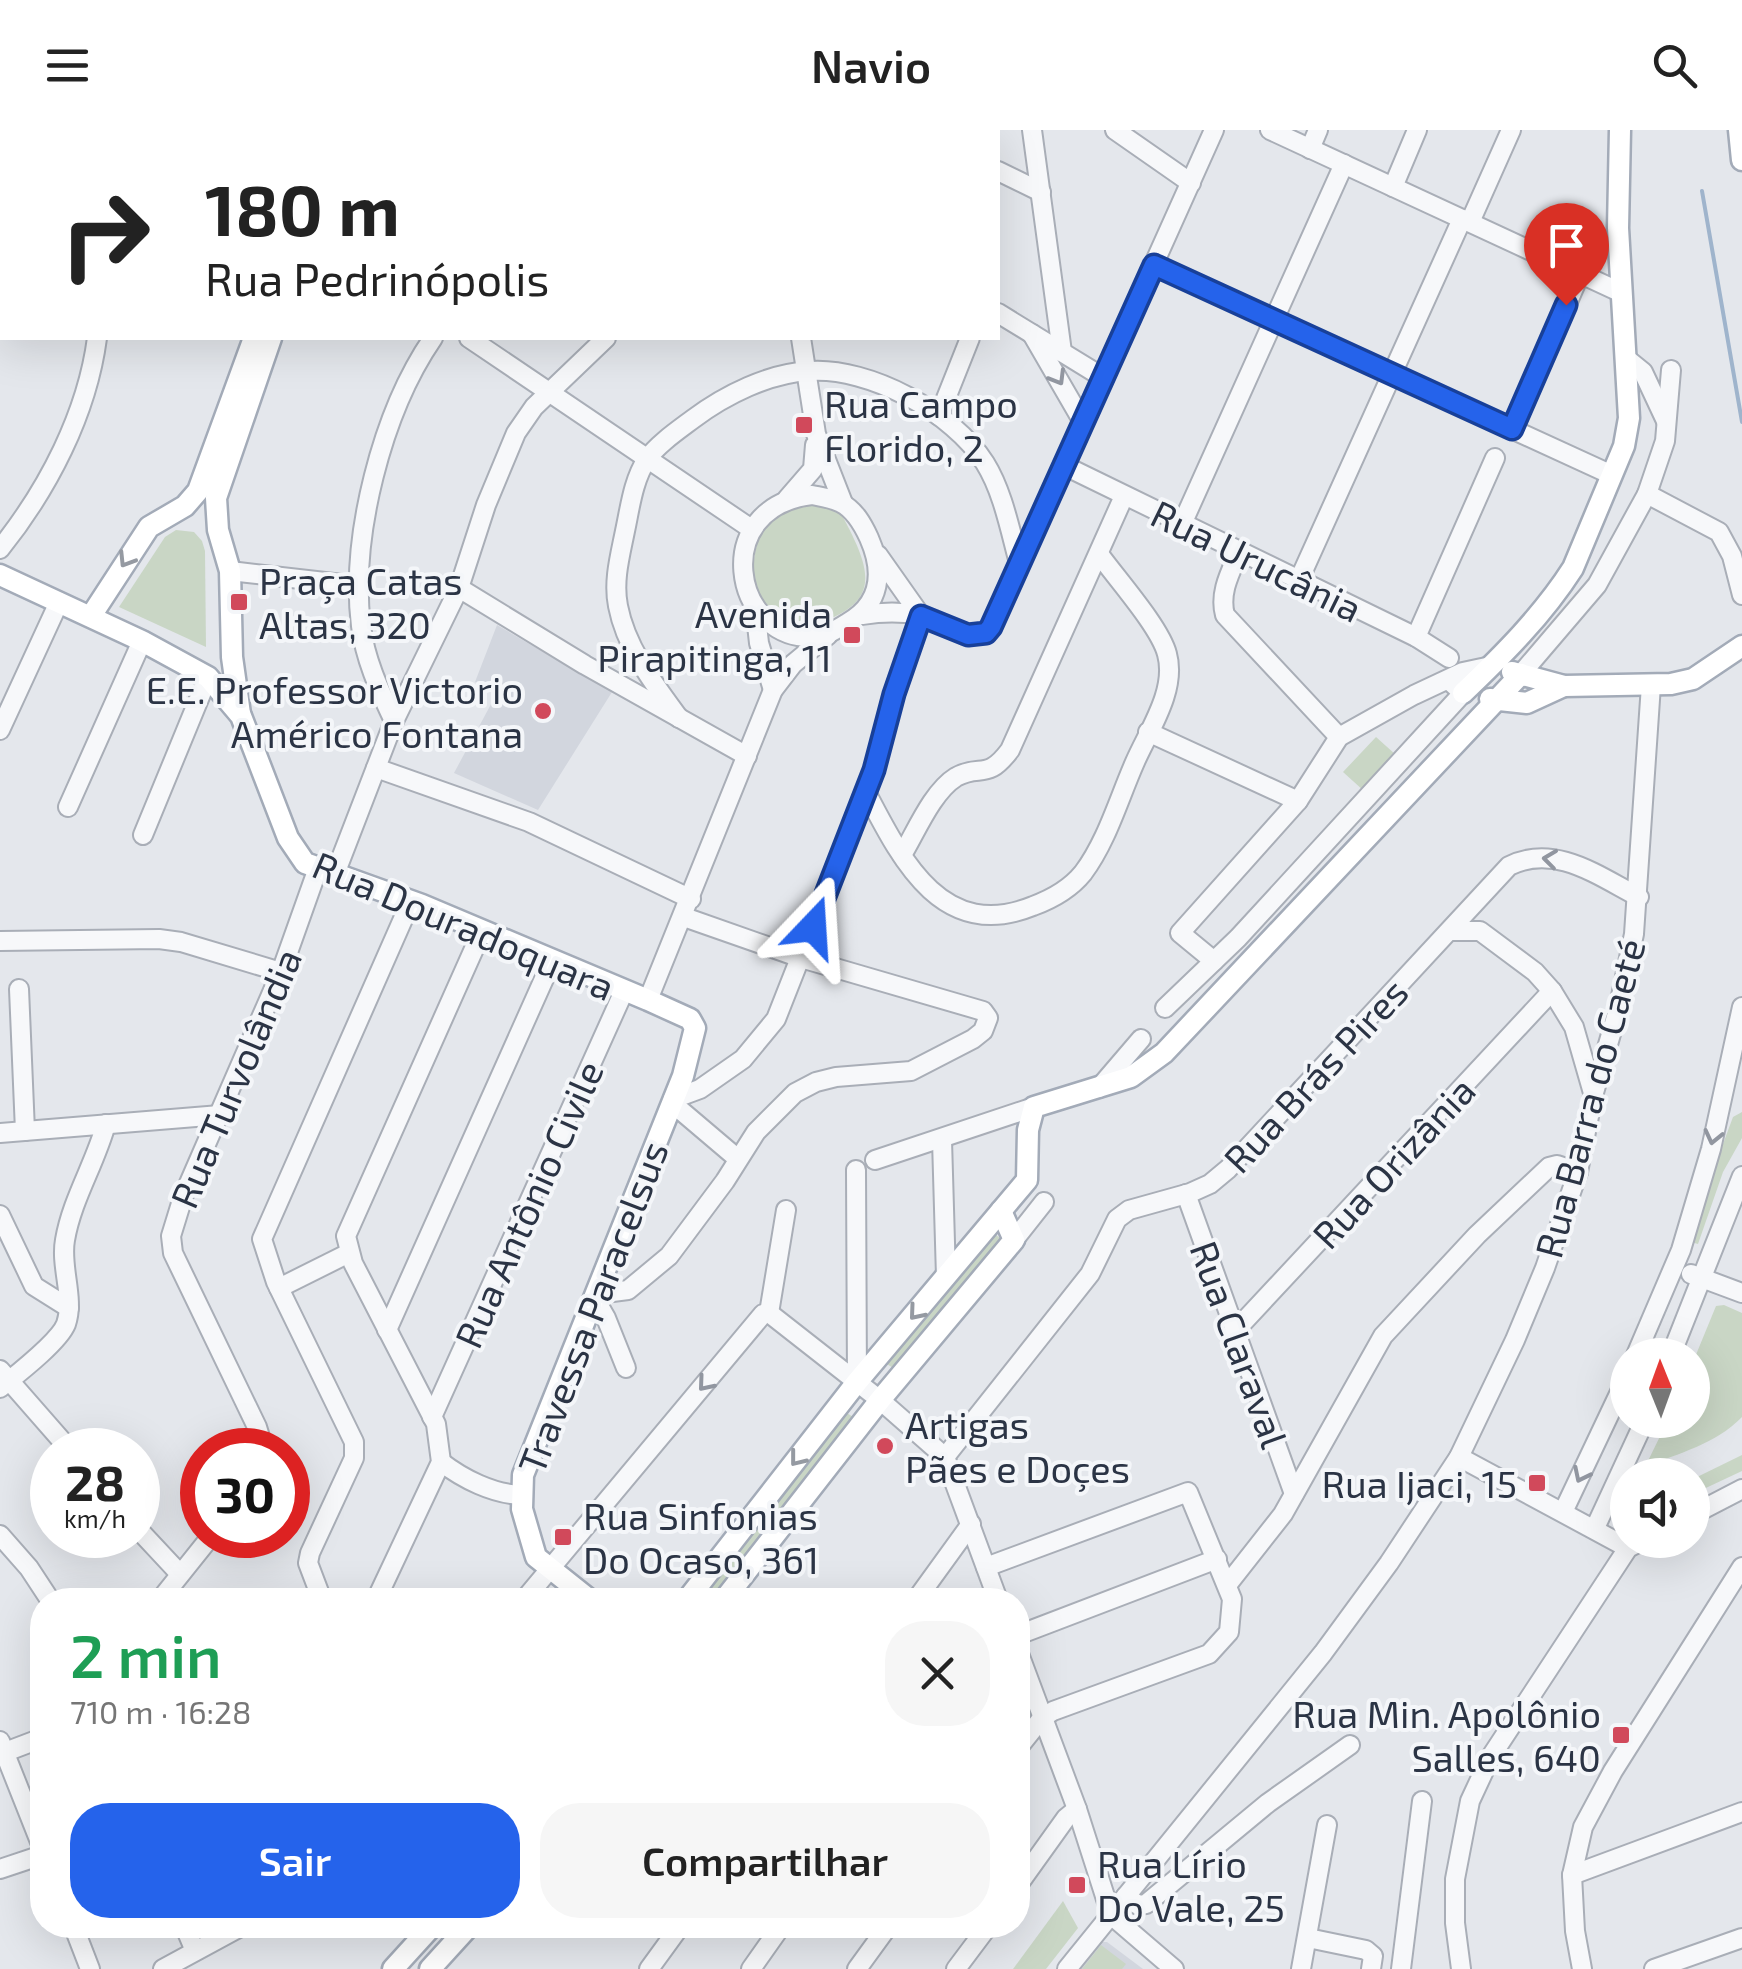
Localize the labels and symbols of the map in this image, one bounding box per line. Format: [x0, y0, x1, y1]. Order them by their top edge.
pin [1524, 203, 1609, 306]
one-way arrow [1045, 367, 1065, 385]
place label: Rua Campo Florido, 2 [824, 380, 1018, 470]
marker: Rua Campo Florido, 2 [793, 414, 815, 436]
street label: Rua Urucânia [1144, 489, 1370, 631]
one-way arrow [120, 549, 139, 567]
place label: Praça Catas Altas, 320 [259, 557, 463, 647]
place label: Avenida Pirapitinga, 11 [597, 590, 832, 680]
marker: Praça Catas Altas, 320 [228, 591, 250, 613]
marker: Avenida Pirapitinga, 11 [841, 624, 863, 646]
place label: E.E. Professor Victorio Américo Fontana [146, 666, 523, 756]
marker: E.E. Professor Victorio Américo Fontana [532, 700, 554, 722]
street label: Rua Douradoquara [306, 841, 622, 1009]
one-way arrow [1542, 849, 1558, 870]
position arrow [761, 875, 865, 979]
street label: Rua Barra do Caeté [1524, 933, 1654, 1263]
street label: Rua Turvolândia [160, 942, 310, 1214]
street label: Rua Brás Pires [1214, 969, 1416, 1181]
street label: Rua Antônio Civile [444, 1053, 612, 1355]
street label: Rua Orizânia [1302, 1067, 1484, 1257]
one-way arrow [1704, 1128, 1725, 1145]
street label: Travessa Paracelsus [507, 1134, 677, 1480]
street label: Rua Claraval [1181, 1234, 1299, 1454]
one-way arrow [909, 1301, 927, 1319]
north arrow [1610, 1338, 1710, 1438]
one-way arrow [698, 1373, 716, 1391]
place label: Artigas Pães e Doçes [905, 1401, 1130, 1492]
speed limit sign: 30 [180, 1428, 310, 1558]
marker: Artigas Pães e Doçes [874, 1435, 896, 1457]
one-way arrow [792, 1448, 809, 1466]
place label: Rua Ijaci, 15 [1322, 1460, 1517, 1506]
one-way arrow [1573, 1465, 1593, 1483]
marker: Rua Ijaci, 15 [1526, 1472, 1548, 1494]
place label: Rua Sinfonias Do Ocaso, 361 [583, 1492, 819, 1582]
marker: Rua Sinfonias Do Ocaso, 361 [552, 1526, 574, 1548]
place label: Rua Min. Apolônio Salles, 640 [1292, 1690, 1601, 1780]
marker: Rua Min. Apolônio Salles, 640 [1610, 1724, 1632, 1746]
place label: Rua Lírio Do Vale, 25 [1097, 1840, 1285, 1930]
marker: Rua Lírio Do Vale, 25 [1066, 1874, 1088, 1896]

